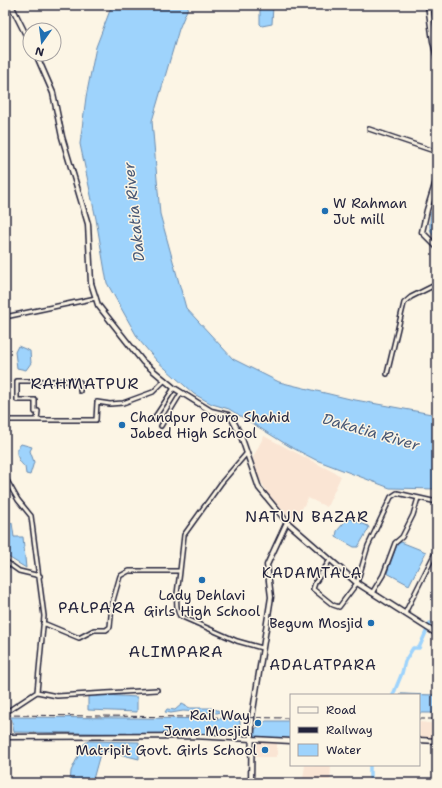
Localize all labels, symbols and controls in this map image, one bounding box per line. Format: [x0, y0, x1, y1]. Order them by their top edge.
north arrow [22, 22, 62, 62]
text: N [33, 43, 46, 60]
water label: Dakatia River [119, 160, 149, 263]
place label: W Rahman Jut mill [333, 194, 408, 228]
marker: W Rahman Jut mill [320, 206, 330, 216]
district label: RAHMATPUR [30, 373, 140, 394]
place label: Chandpur Pouro Shahid Jabed High School [130, 408, 290, 442]
water label: Dakatia River [320, 409, 423, 456]
marker: Chandpur Pouro Shahid Jabed High School [117, 420, 127, 430]
district label: NATUN BAZAR [245, 506, 369, 527]
district label: KADAMTALA [262, 563, 362, 583]
marker: Lady Dehlavi Girls High School [197, 575, 207, 585]
place label: Lady Dehlavi Girls High School [144, 586, 261, 620]
district label: PALPARA [58, 597, 136, 618]
place label: Begum Mosjid [269, 614, 363, 632]
marker: Begum Mosjid [366, 618, 376, 628]
district label: ALIMPARA [128, 641, 224, 662]
district label: ADALATPARA [269, 655, 377, 675]
legend [290, 694, 420, 766]
text: Road [326, 702, 357, 718]
place label: Rail Way Jame Mosjid [164, 706, 250, 740]
marker: Rail Way Jame Mosjid [253, 718, 263, 728]
text: Railway [326, 722, 373, 738]
place label: Matripit Govt. Girls School [75, 741, 258, 759]
text: Water [326, 742, 362, 758]
marker: Matripit Govt. Girls School [260, 745, 270, 755]

